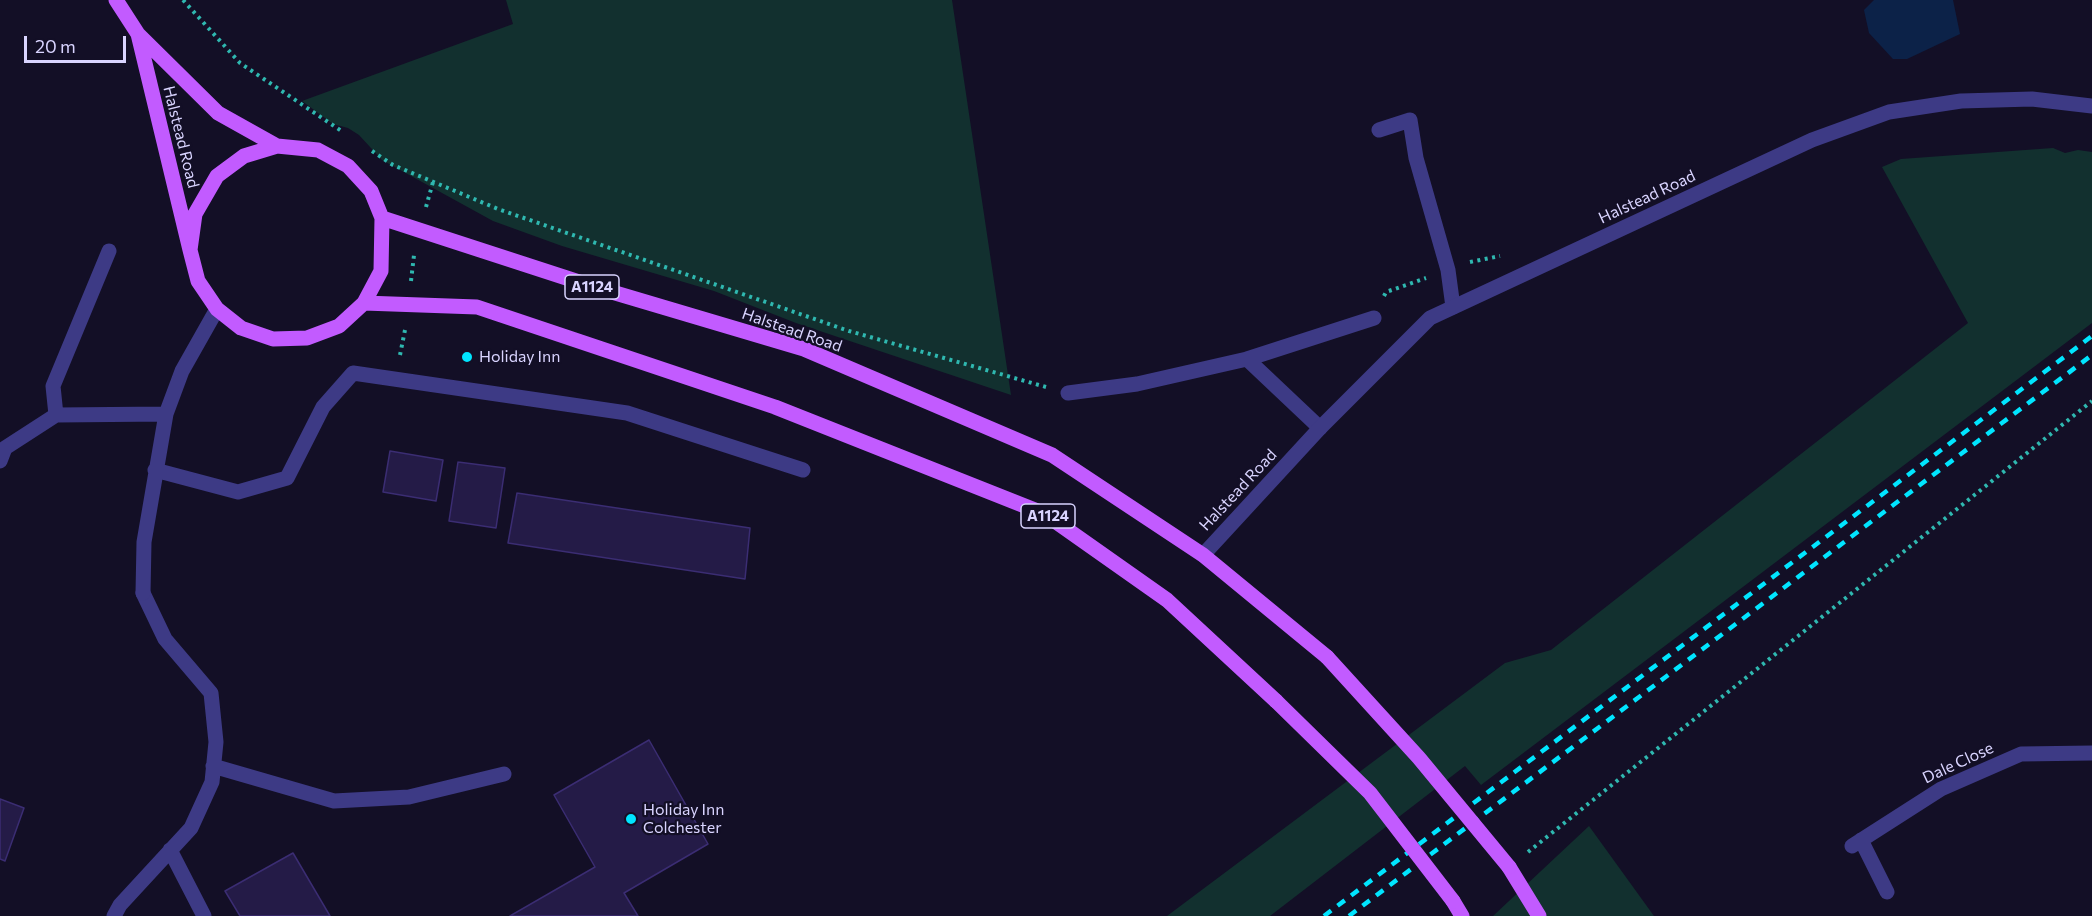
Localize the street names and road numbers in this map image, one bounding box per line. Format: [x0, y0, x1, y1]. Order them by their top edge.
street label: Halstead Road [159, 84, 203, 190]
street label: Halstead Road [1596, 166, 1698, 228]
road number: A1124 [565, 275, 619, 299]
street label: Halstead Road [739, 304, 845, 356]
street label: Halstead Road [1195, 445, 1281, 535]
road number: A1124 [1021, 504, 1075, 528]
street label: Dale Close [1920, 738, 1996, 788]

